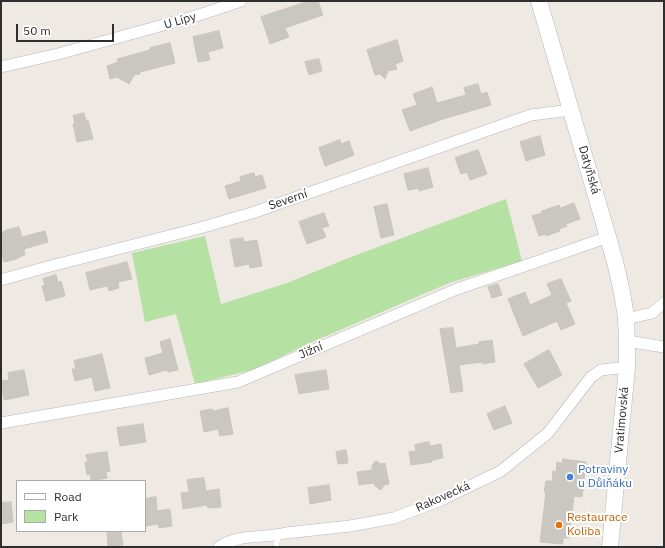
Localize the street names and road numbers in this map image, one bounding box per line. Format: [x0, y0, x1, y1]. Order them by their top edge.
street label: U Lípy [162, 10, 198, 32]
street label: Datyňská [575, 144, 603, 196]
street label: Severní [267, 187, 309, 213]
street label: Jižní [297, 340, 325, 362]
street label: Vratimovská [612, 386, 632, 454]
street label: Rakovecká [414, 479, 472, 515]

